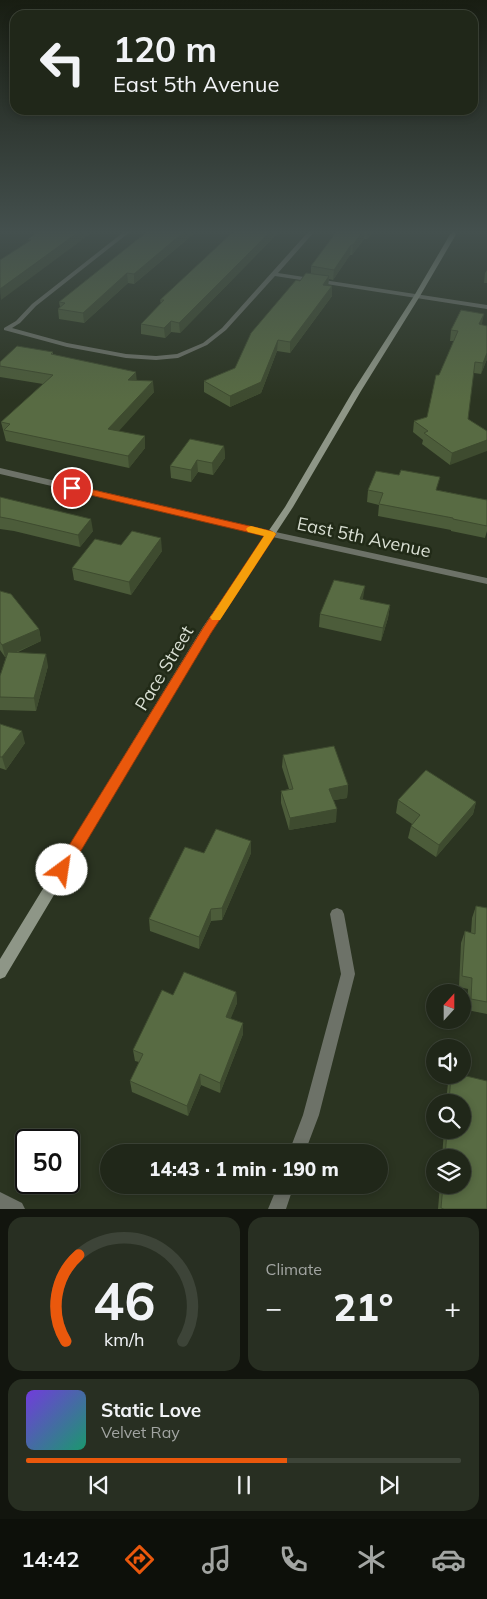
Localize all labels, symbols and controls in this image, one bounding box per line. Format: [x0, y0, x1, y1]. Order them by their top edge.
text: 120 m [113, 27, 217, 71]
icon: left [30, 30, 95, 95]
text: East 5th Avenue [113, 70, 279, 98]
pin [51, 467, 93, 509]
icon: arrive [58, 474, 86, 502]
street label: East 5th Avenue [295, 512, 433, 562]
street label: Pace Street [130, 621, 198, 715]
position arrow [35, 843, 87, 895]
north arrow [426, 984, 471, 1029]
map controls [426, 984, 471, 1194]
button: sound [426, 1039, 471, 1084]
button: search [426, 1094, 471, 1139]
speed limit sign: 50 [15, 1129, 80, 1194]
button: layers [426, 1149, 471, 1194]
text: 14:43 · 1 min · 190 m [149, 1157, 339, 1181]
text: Climate [266, 1259, 322, 1279]
text: 46 [93, 1268, 155, 1333]
text: 21° [333, 1283, 393, 1331]
text: − [266, 1290, 282, 1325]
text: + [444, 1290, 461, 1325]
text: km/h [104, 1328, 144, 1350]
text: Static Love [101, 1398, 201, 1422]
text: Velvet Ray [101, 1422, 180, 1442]
icon: previous [85, 1471, 113, 1499]
icon: pause [230, 1471, 258, 1499]
icon: next [375, 1471, 403, 1499]
icon: directions [122, 1542, 157, 1577]
icon: music [199, 1542, 234, 1577]
icon: phone [276, 1542, 311, 1577]
icon: climate [354, 1542, 389, 1577]
icon: car [431, 1542, 466, 1577]
text: 14:42 [21, 1545, 79, 1573]

